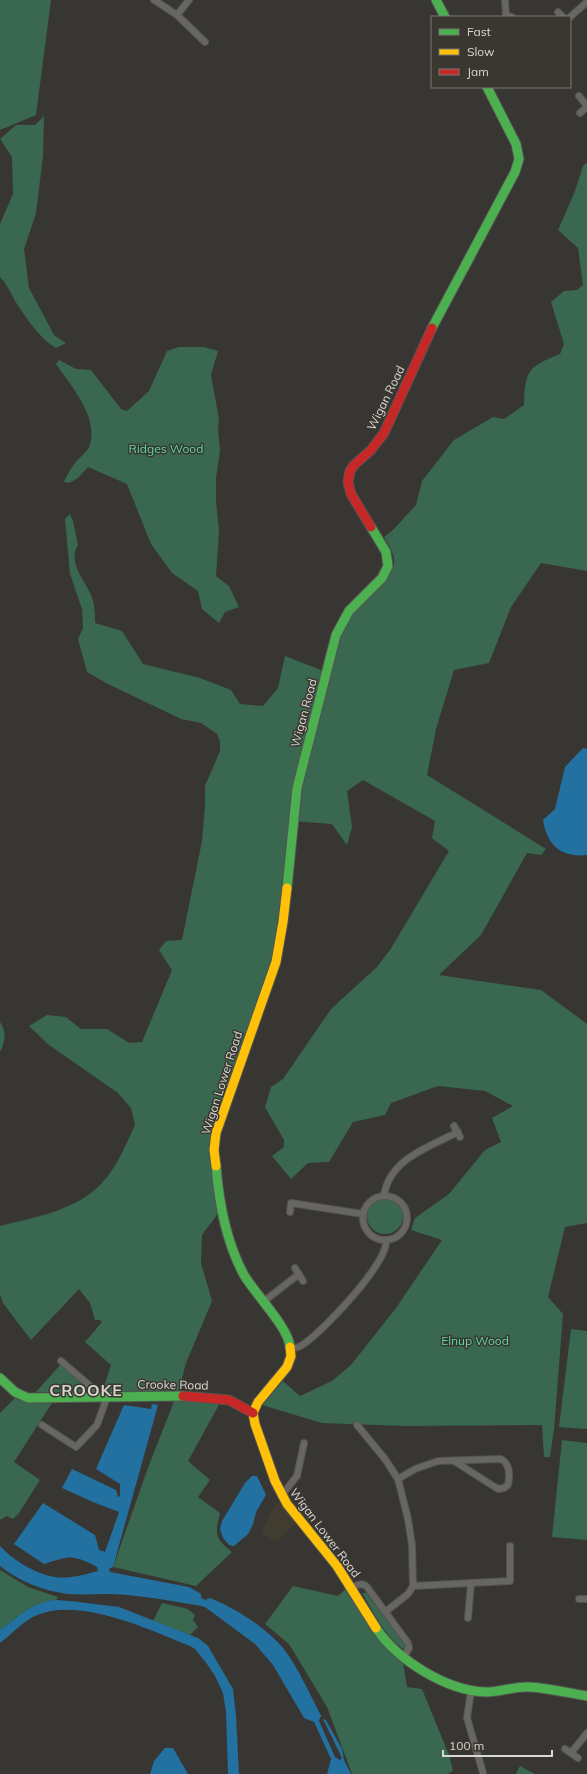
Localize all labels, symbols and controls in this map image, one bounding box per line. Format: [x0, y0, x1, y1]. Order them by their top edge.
legend [431, 16, 571, 88]
text: Fast [467, 24, 491, 39]
text: Slow [467, 44, 495, 59]
text: Jam [467, 64, 489, 79]
street label: Wigan Road [363, 363, 408, 433]
park label: Ridges Wood [129, 441, 203, 456]
street label: Wigan Road [287, 677, 320, 749]
street label: Wigan Lower Road [198, 1029, 245, 1136]
park label: Elnup Wood [441, 1333, 509, 1348]
street label: Crooke Road [137, 1376, 209, 1393]
district label: CROOKE [49, 1380, 123, 1400]
street label: Wigan Lower Road [287, 1485, 364, 1580]
scale bar [443, 1732, 552, 1758]
text: 100 m [449, 1738, 484, 1753]

